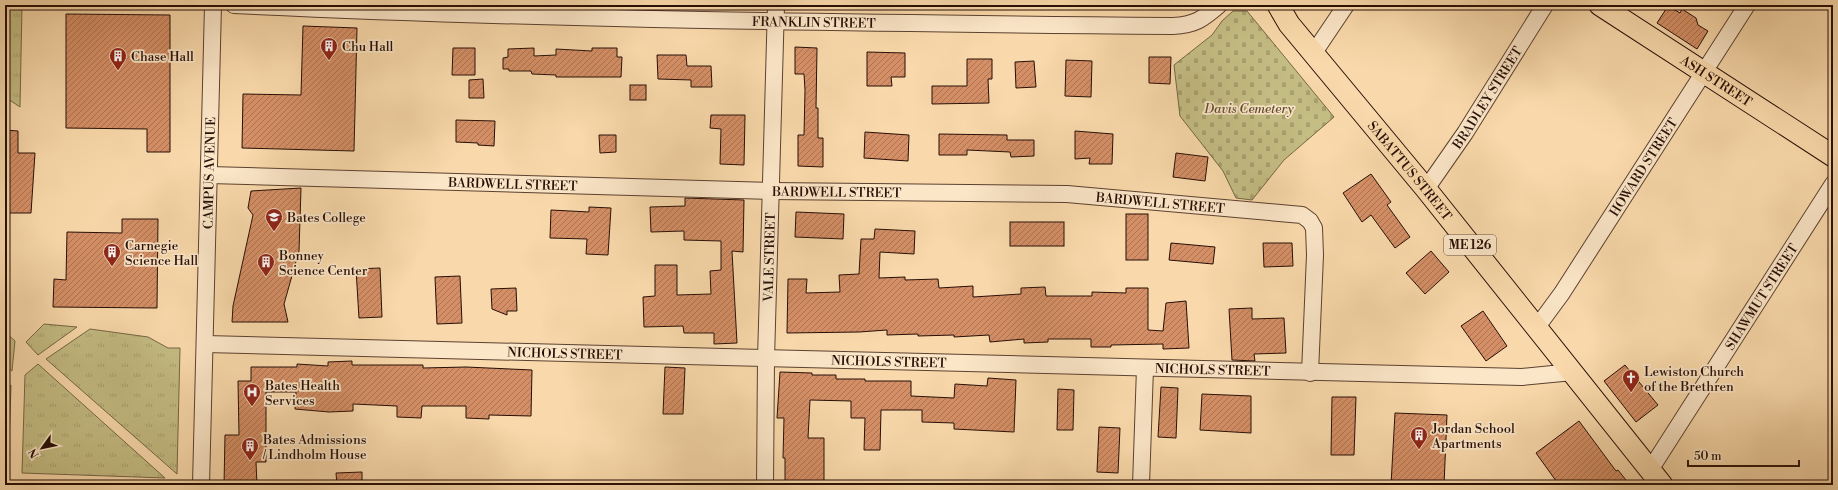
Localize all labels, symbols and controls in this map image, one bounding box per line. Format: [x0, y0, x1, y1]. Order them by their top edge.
street label: FRANKLIN STREET [752, 14, 876, 32]
building icon: Chu Hall [319, 36, 339, 61]
place label: Chu Hall [342, 39, 394, 55]
street label: BRADLEY STREET [1449, 44, 1526, 153]
building icon: Chase Hall [108, 46, 128, 71]
place label: Chase Hall [131, 49, 194, 65]
street label: ASH STREET [1677, 52, 1755, 110]
park label: Davis Cemetery [1203, 101, 1294, 117]
street label: HOWARD STREET [1606, 115, 1681, 220]
street label: CAMPUS AVENUE [200, 117, 219, 229]
street label: SABATTUS STREET [1364, 118, 1455, 224]
street label: BARDWELL STREET [447, 175, 578, 195]
street label: BARDWELL STREET [771, 184, 901, 201]
street label: BARDWELL STREET [1094, 190, 1225, 217]
school or university icon: Bates College [264, 207, 284, 232]
place label: Bates College [286, 210, 366, 226]
street label: VALE STREET [761, 212, 779, 303]
road number: ME 126 [1444, 235, 1496, 255]
place label: Carnegie Science Hall [125, 238, 198, 269]
street label: SHAWMUT STREET [1722, 241, 1802, 353]
building icon: Carnegie Science Hall [102, 242, 122, 267]
place label: Bonney Science Center [278, 248, 368, 279]
building icon: Bonney Science Center [256, 252, 276, 277]
street label: NICHOLS STREET [507, 345, 623, 363]
street label: NICHOLS STREET [831, 353, 947, 372]
street label: NICHOLS STREET [1155, 361, 1271, 380]
place label: Lewiston Church of the Brethren [1644, 364, 1744, 395]
church icon: Lewiston Church of the Brethren [1621, 368, 1641, 393]
place label: Bates Health Services [264, 378, 340, 409]
hospital icon: Bates Health Services [242, 382, 262, 407]
place label: Jordan School Apartments [1431, 421, 1515, 452]
building icon: Jordan School Apartments [1409, 425, 1429, 450]
north arrow [22, 428, 62, 468]
place label: Bates Admissions / Lindholm House [262, 432, 367, 463]
building icon: Bates Admissions / Lindholm House [240, 436, 260, 461]
scale bar [1688, 442, 1799, 468]
text: N [26, 445, 43, 460]
text: 50 m [1694, 449, 1722, 464]

